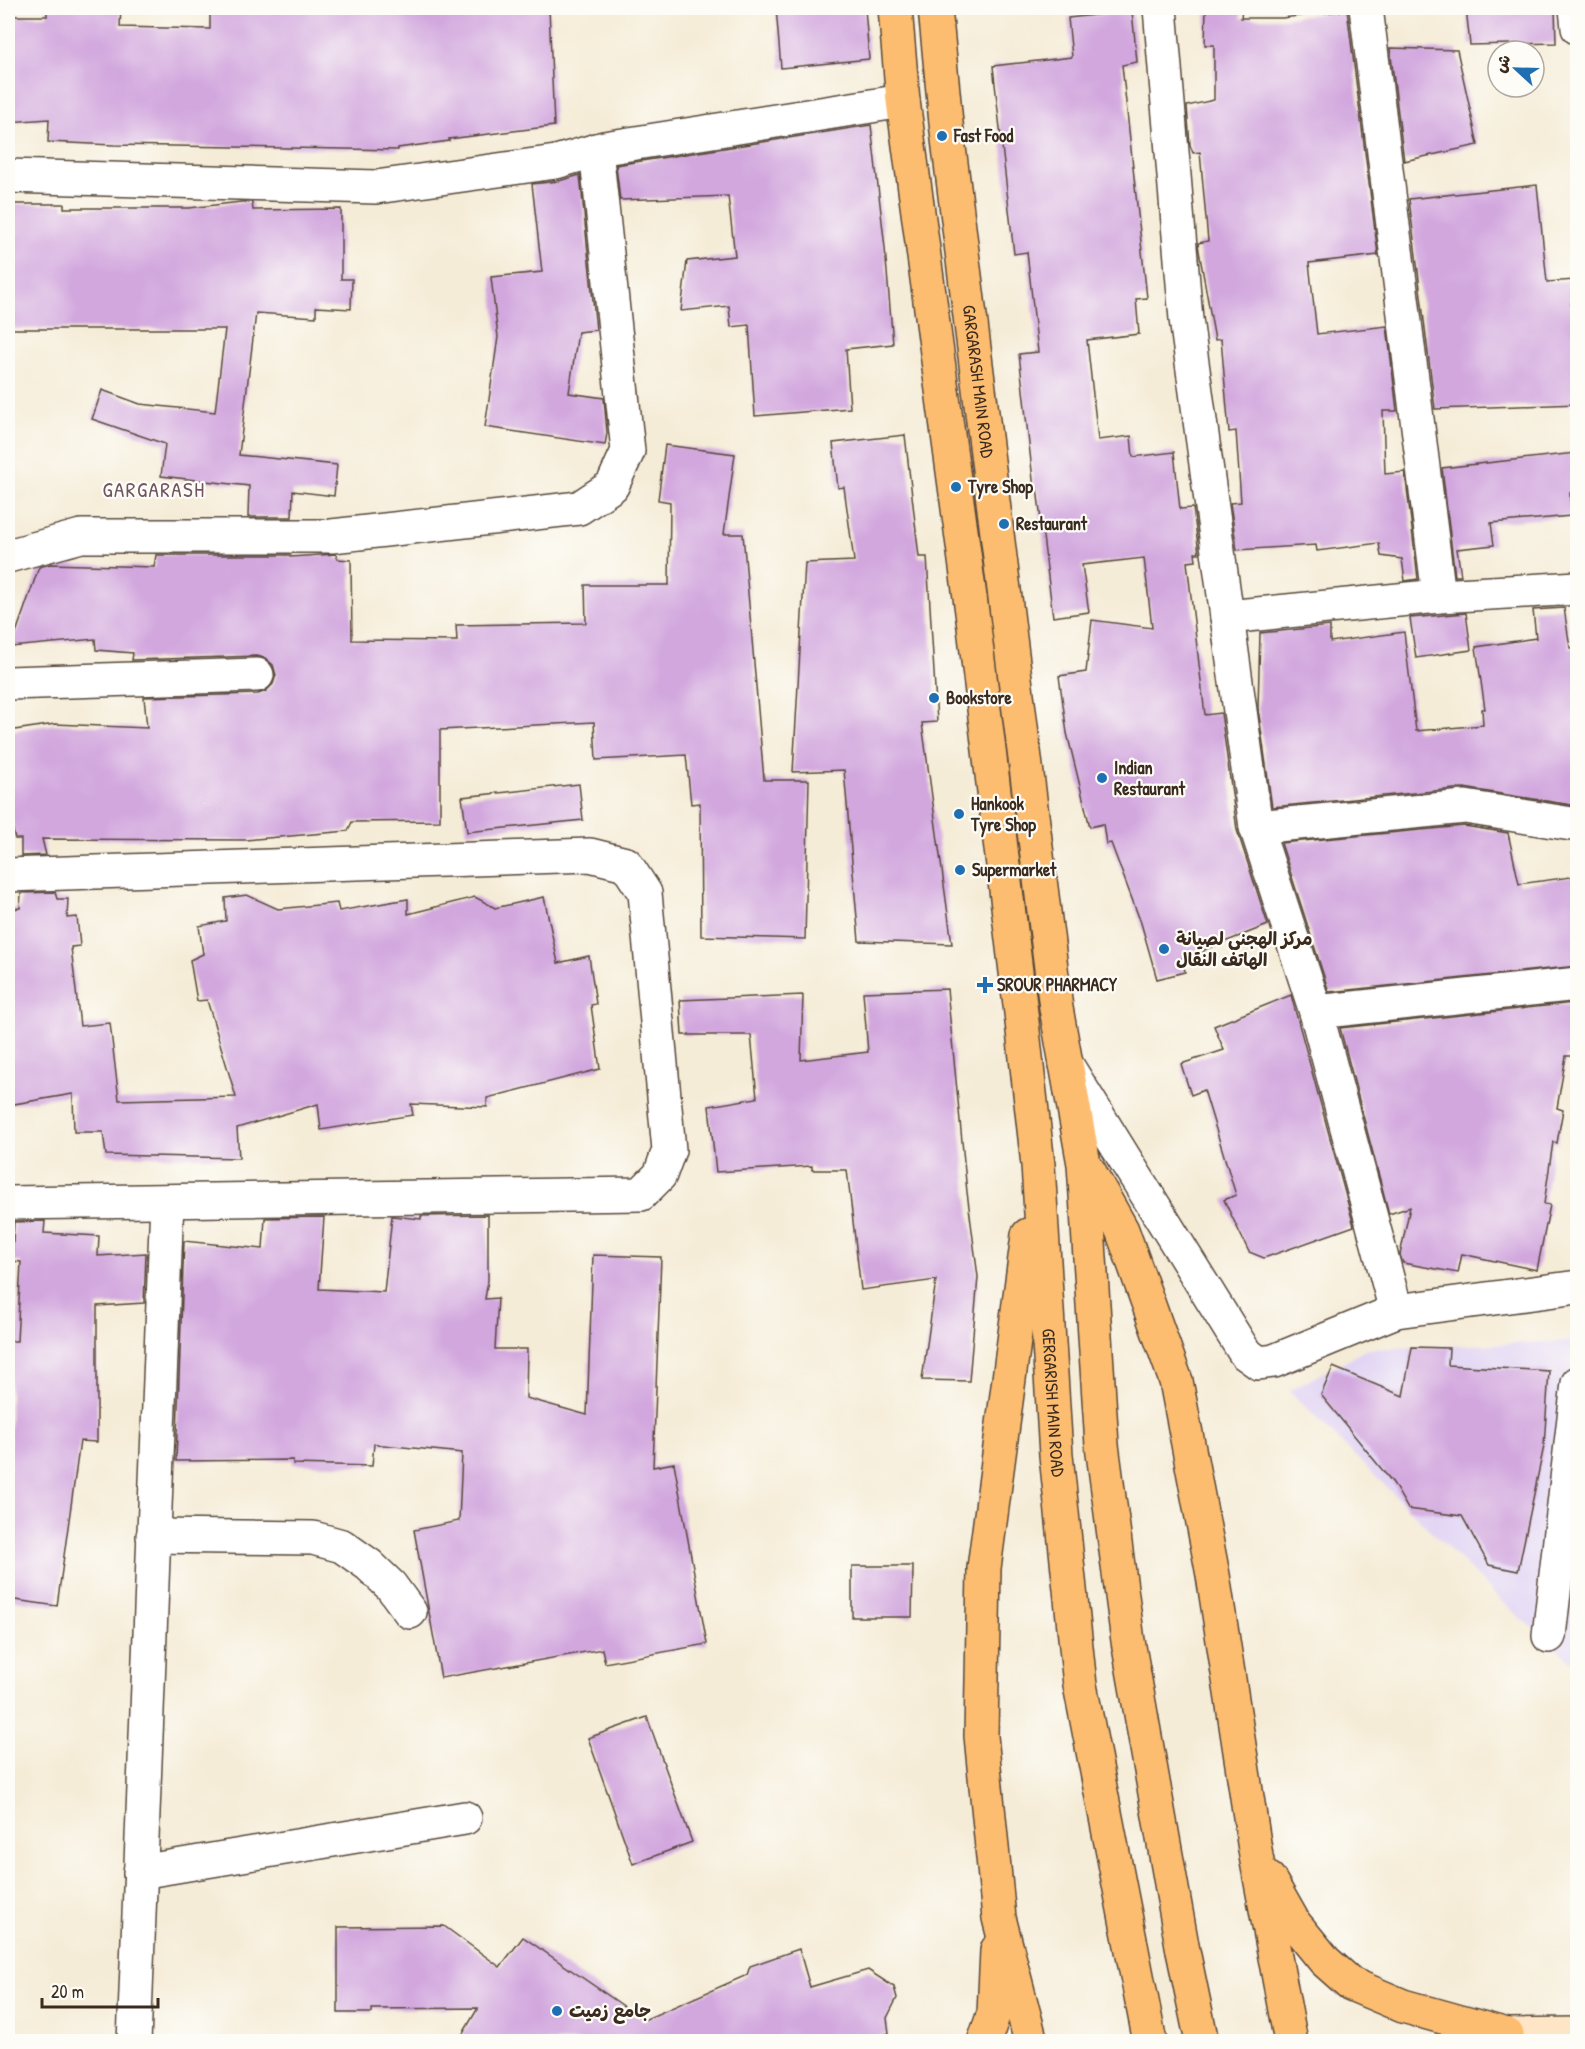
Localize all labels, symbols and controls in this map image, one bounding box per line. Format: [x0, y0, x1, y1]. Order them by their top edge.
north arrow [1486, 39, 1546, 99]
text: ش [1489, 51, 1516, 76]
place label: Fast Food [953, 123, 1013, 148]
marker: Fast Food [935, 129, 949, 143]
street label: GARGARASH MAIN ROAD [957, 304, 1001, 460]
place label: Tyre Shop [967, 474, 1033, 500]
district label: GARGARASH [103, 475, 205, 504]
marker: Tyre Shop [949, 480, 963, 494]
place label: Restaurant [1016, 511, 1088, 536]
marker: Restaurant [997, 517, 1011, 531]
place label: Bookstore [946, 685, 1012, 710]
marker: Bookstore [927, 691, 941, 705]
place label: Indian Restaurant [1114, 755, 1186, 801]
marker: Indian Restaurant [1095, 771, 1109, 785]
place label: Hankook Tyre Shop [970, 791, 1036, 838]
marker: Hankook Tyre Shop [952, 807, 966, 821]
place label: Supermarket [972, 857, 1057, 883]
marker: Supermarket [953, 863, 967, 877]
place label: مركز الهجني لصيانة الهاتف النقال [1176, 926, 1312, 972]
marker: مركز الهجني لصيانة الهاتف النقال [1157, 942, 1171, 956]
place label: SROUR PHARMACY [997, 972, 1118, 997]
marker: SROUR PHARMACY [978, 978, 992, 992]
street label: GERGARISH MAIN ROAD [1036, 1328, 1071, 1478]
scale bar [42, 1971, 158, 2009]
text: 20 m [51, 1979, 84, 2004]
place label: جامع زميت [569, 1998, 651, 2024]
marker: جامع زميت [550, 2004, 564, 2018]

